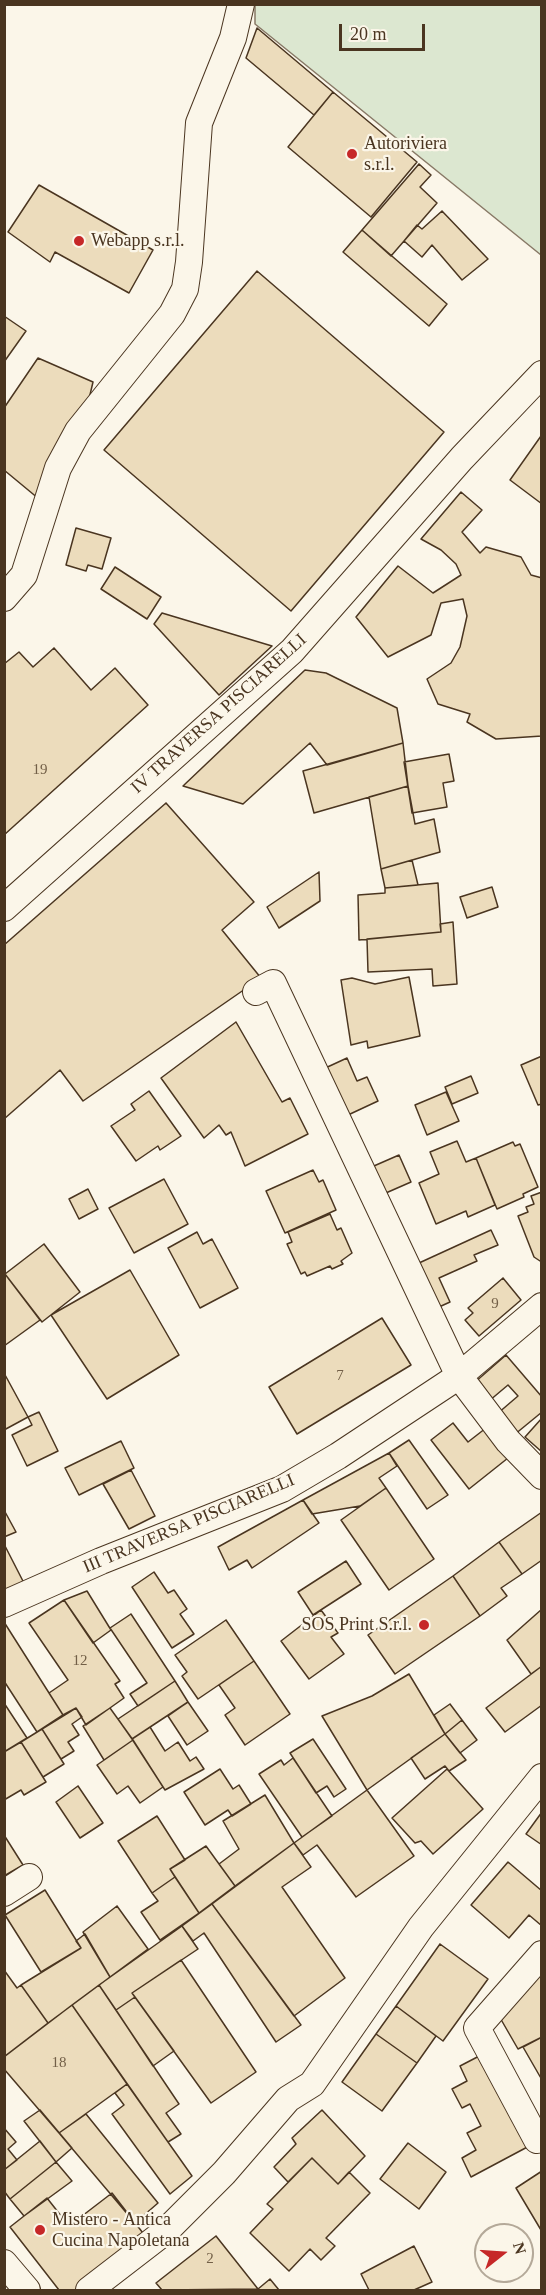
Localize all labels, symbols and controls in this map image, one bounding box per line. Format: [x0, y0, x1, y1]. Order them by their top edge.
scale bar [342, 12, 428, 50]
text: 20 m [350, 24, 387, 44]
place label: Autoriviera s.r.l. [364, 133, 447, 176]
marker: Autoriviera s.r.l. [345, 147, 359, 161]
place label: Webapp s.r.l. [91, 230, 185, 252]
marker: Webapp s.r.l. [72, 234, 86, 248]
street label: IV TRAVERSA PISCIARELLI [127, 629, 311, 799]
house number: 19 [32, 761, 48, 779]
house number: 9 [491, 1295, 499, 1313]
house number: 7 [336, 1367, 344, 1385]
street label: III TRAVERSA PISCIARELLI [80, 1470, 298, 1578]
place label: SOS Print S.r.l. [301, 1614, 412, 1636]
marker: SOS Print S.r.l. [417, 1618, 431, 1632]
house number: 12 [72, 1652, 88, 1670]
house number: 18 [52, 2054, 66, 2072]
place label: Mistero - Antica Cucina Napoletana [52, 2209, 189, 2252]
marker: Mistero - Antica Cucina Napoletana [33, 2223, 47, 2237]
north arrow [474, 2223, 534, 2283]
text: N [510, 2240, 530, 2256]
house number: 2 [206, 2250, 214, 2268]

